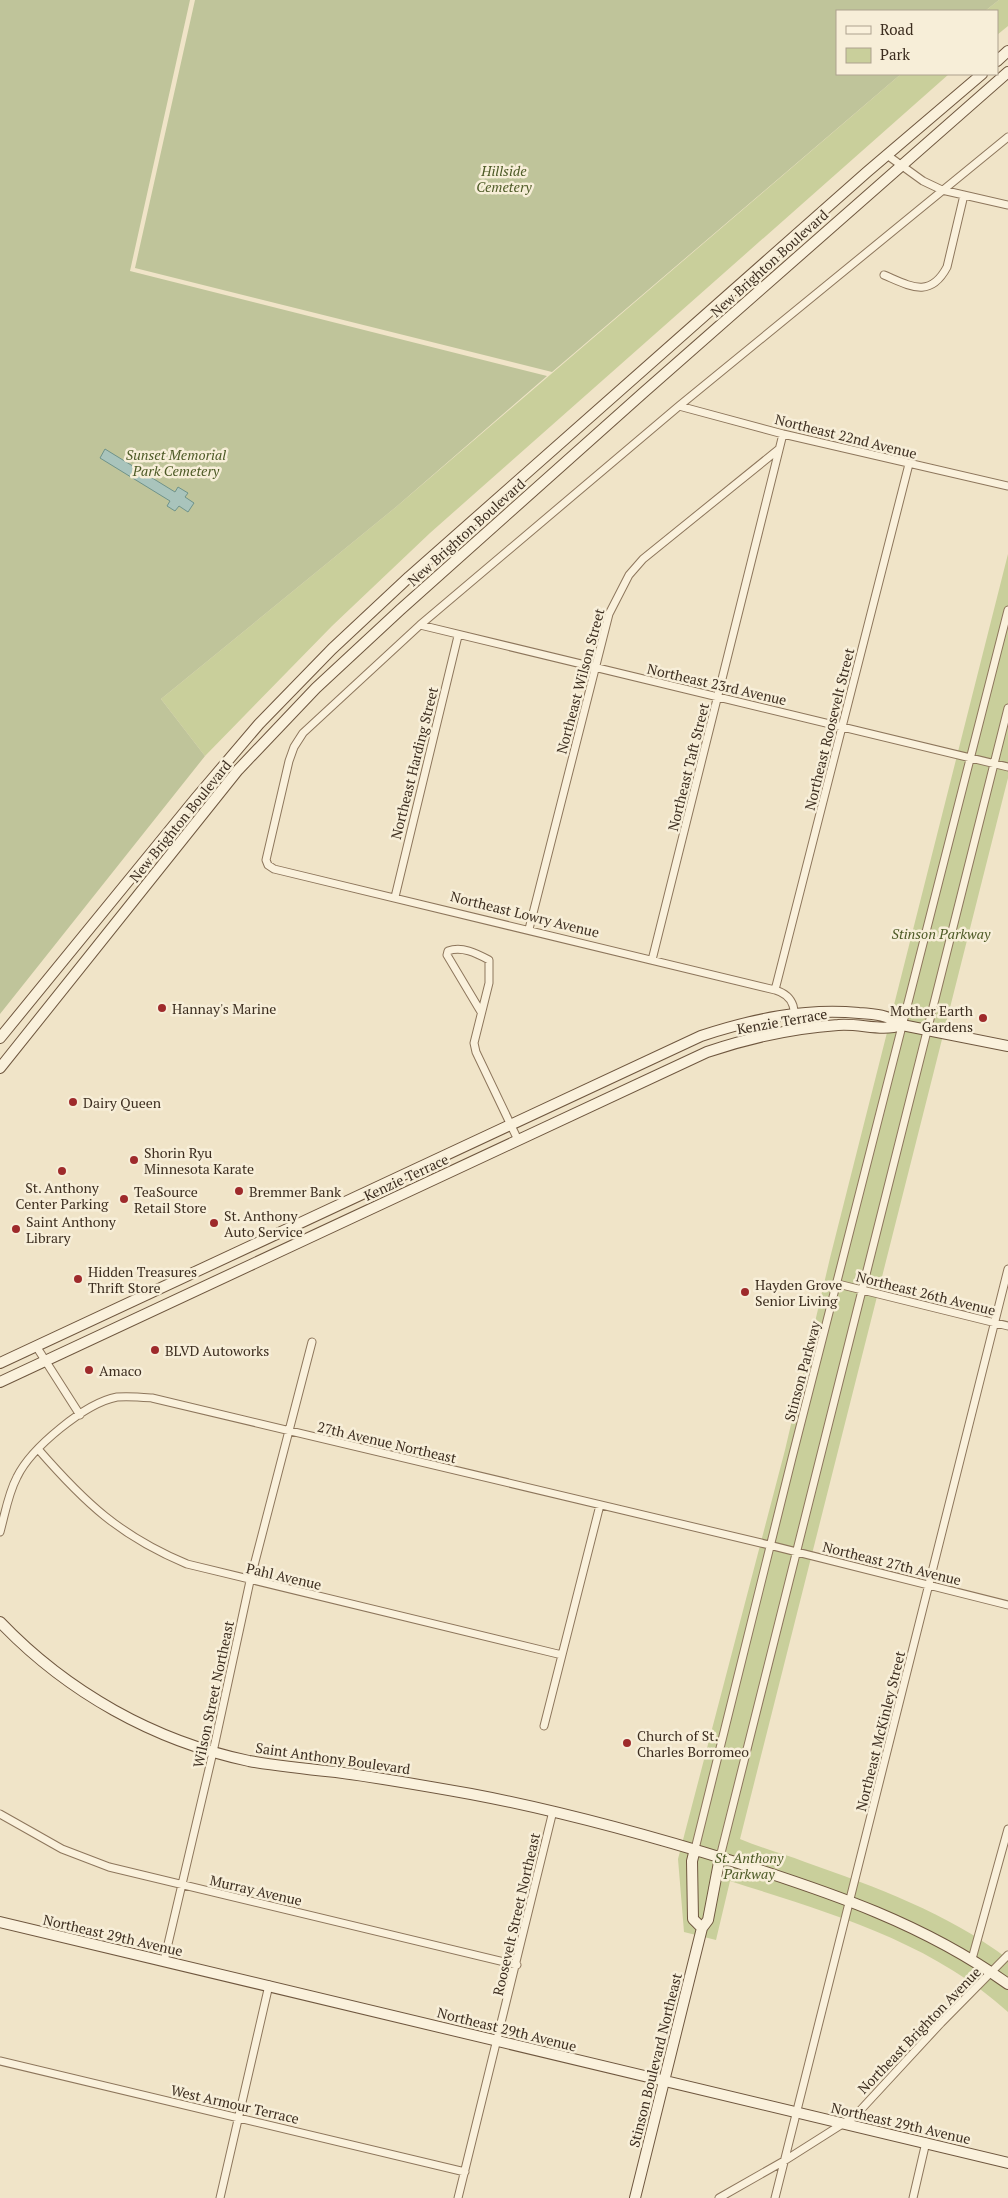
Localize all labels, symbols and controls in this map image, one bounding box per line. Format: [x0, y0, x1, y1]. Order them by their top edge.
legend [836, 10, 998, 75]
text: Road [880, 19, 913, 39]
text: Park [880, 44, 910, 64]
park label: Hillside Cemetery [476, 161, 532, 196]
street label: New Brighton Boulevard [706, 205, 832, 321]
street label: Northeast 22nd Avenue [773, 409, 919, 463]
park label: Sunset Memorial Park Cemetery [126, 445, 226, 480]
street label: New Brighton Boulevard [403, 474, 529, 590]
street label: Northeast Wilson Street [551, 605, 609, 756]
street label: Northeast Roosevelt Street [800, 645, 859, 812]
street label: Northeast 23rd Avenue [645, 659, 789, 709]
street label: Northeast Harding Street [386, 684, 442, 841]
street label: Northeast Taft Street [663, 700, 713, 833]
street label: New Brighton Boulevard [125, 756, 235, 886]
street label: Northeast Lowry Avenue [449, 886, 601, 942]
park label: Stinson Parkway [892, 924, 991, 943]
place label: Hannay's Marine [172, 999, 276, 1018]
place label: Mother Earth Gardens [890, 1001, 973, 1036]
marker: Hannay's Marine [156, 1002, 168, 1014]
street label: Kenzie Terrace [735, 1004, 829, 1038]
marker: Mother Earth Gardens [977, 1012, 989, 1024]
place label: Dairy Queen [83, 1093, 162, 1112]
marker: Dairy Queen [67, 1096, 79, 1108]
place label: Shorin Ryu Minnesota Karate [144, 1143, 254, 1178]
street label: Kenzie Terrace [361, 1149, 451, 1205]
marker: Shorin Ryu Minnesota Karate [128, 1154, 140, 1166]
marker: St. Anthony Center Parking [56, 1165, 68, 1177]
place label: St. Anthony Center Parking [16, 1178, 109, 1213]
place label: TeaSource Retail Store [134, 1182, 207, 1217]
place label: Bremmer Bank [249, 1182, 342, 1201]
marker: Bremmer Bank [233, 1185, 245, 1197]
marker: TeaSource Retail Store [118, 1193, 130, 1205]
place label: St. Anthony Auto Service [224, 1206, 303, 1241]
place label: Saint Anthony Library [26, 1212, 117, 1247]
marker: St. Anthony Auto Service [208, 1217, 220, 1229]
marker: Saint Anthony Library [10, 1223, 22, 1235]
place label: Hidden Treasures Thrift Store [88, 1262, 197, 1297]
street label: Northeast 26th Avenue [854, 1267, 998, 1319]
marker: Hidden Treasures Thrift Store [72, 1273, 84, 1285]
place label: Hayden Grove Senior Living [755, 1275, 842, 1310]
marker: Hayden Grove Senior Living [739, 1286, 751, 1298]
street label: Stinson Parkway [779, 1318, 825, 1423]
place label: BLVD Autoworks [165, 1341, 269, 1360]
marker: BLVD Autoworks [149, 1344, 161, 1356]
place label: Amaco [99, 1361, 142, 1380]
marker: Amaco [83, 1364, 95, 1376]
street label: 27th Avenue Northeast [316, 1417, 459, 1467]
street label: Northeast 27th Avenue [821, 1537, 963, 1589]
street label: Pahl Avenue [244, 1558, 324, 1594]
street label: Wilson Street Northeast [188, 1618, 238, 1769]
street label: Northeast McKinley Street [851, 1648, 909, 1813]
place label: Church of St. Charles Borromeo [637, 1726, 749, 1761]
marker: Church of St. Charles Borromeo [621, 1737, 633, 1749]
street label: Saint Anthony Boulevard [254, 1738, 412, 1778]
street label: Roosevelt Street Northeast [488, 1830, 544, 1997]
park label: St. Anthony Parkway [715, 1848, 784, 1883]
street label: Murray Avenue [208, 1870, 304, 1910]
street label: Northeast 29th Avenue [41, 1910, 185, 1960]
street label: Northeast Brighton Avenue [853, 1962, 985, 2098]
street label: Stinson Boulevard Northeast [624, 1970, 686, 2149]
street label: Northeast 29th Avenue [435, 2003, 579, 2055]
street label: West Armour Terrace [169, 2080, 301, 2128]
street label: Northeast 29th Avenue [829, 2098, 973, 2148]

